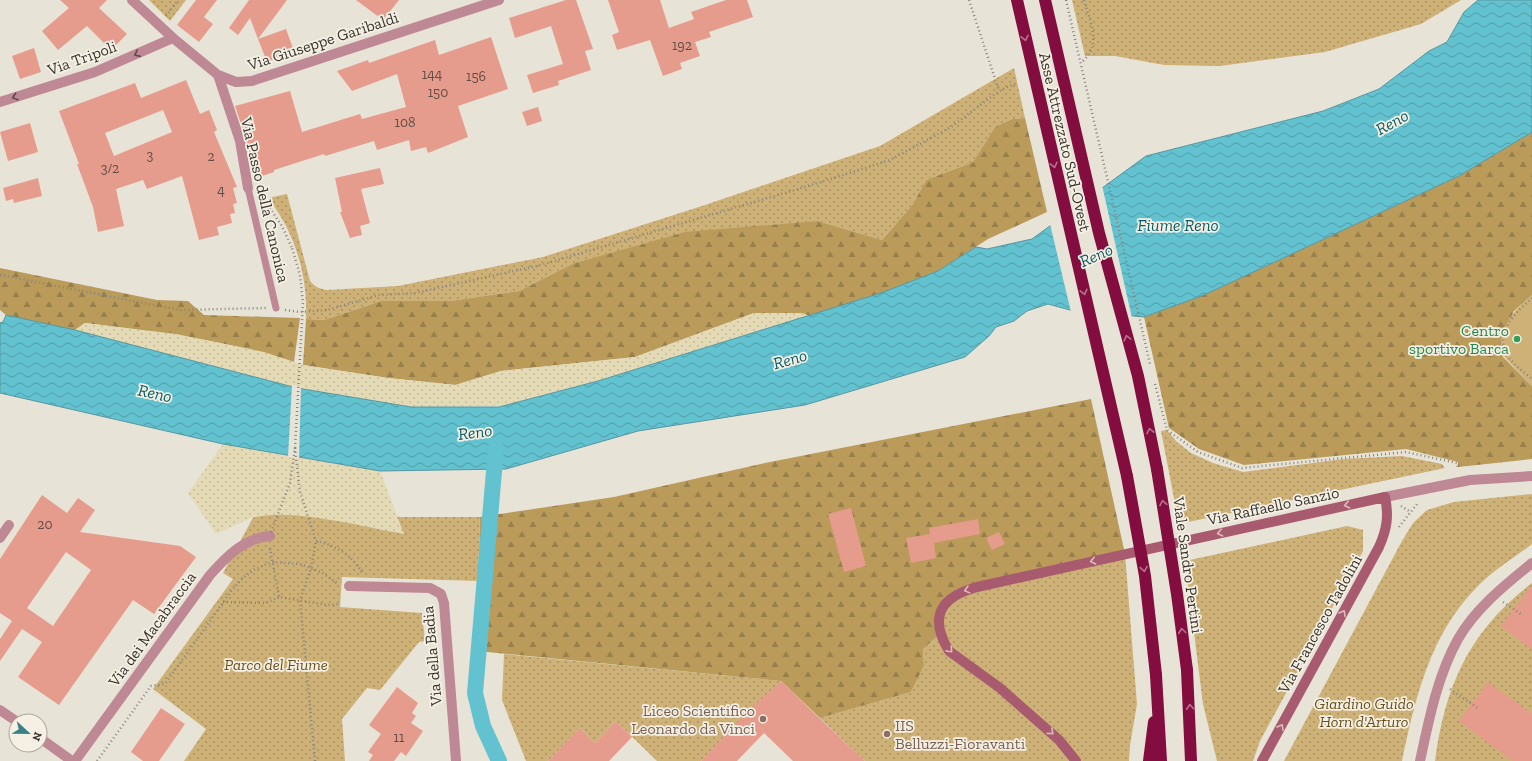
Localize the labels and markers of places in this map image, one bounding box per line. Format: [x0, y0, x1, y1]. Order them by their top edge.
place label: Centro sportivo Barca [1409, 321, 1509, 358]
marker: Centro sportivo Barca [1512, 334, 1522, 344]
place label: Liceo Scientifico Leonardo da Vinci [631, 701, 756, 738]
marker: Liceo Scientifico Leonardo da Vinci [758, 714, 768, 724]
place label: IIS Belluzzi-Fioravanti [895, 716, 1026, 753]
marker: IIS Belluzzi-Fioravanti [882, 729, 892, 739]

